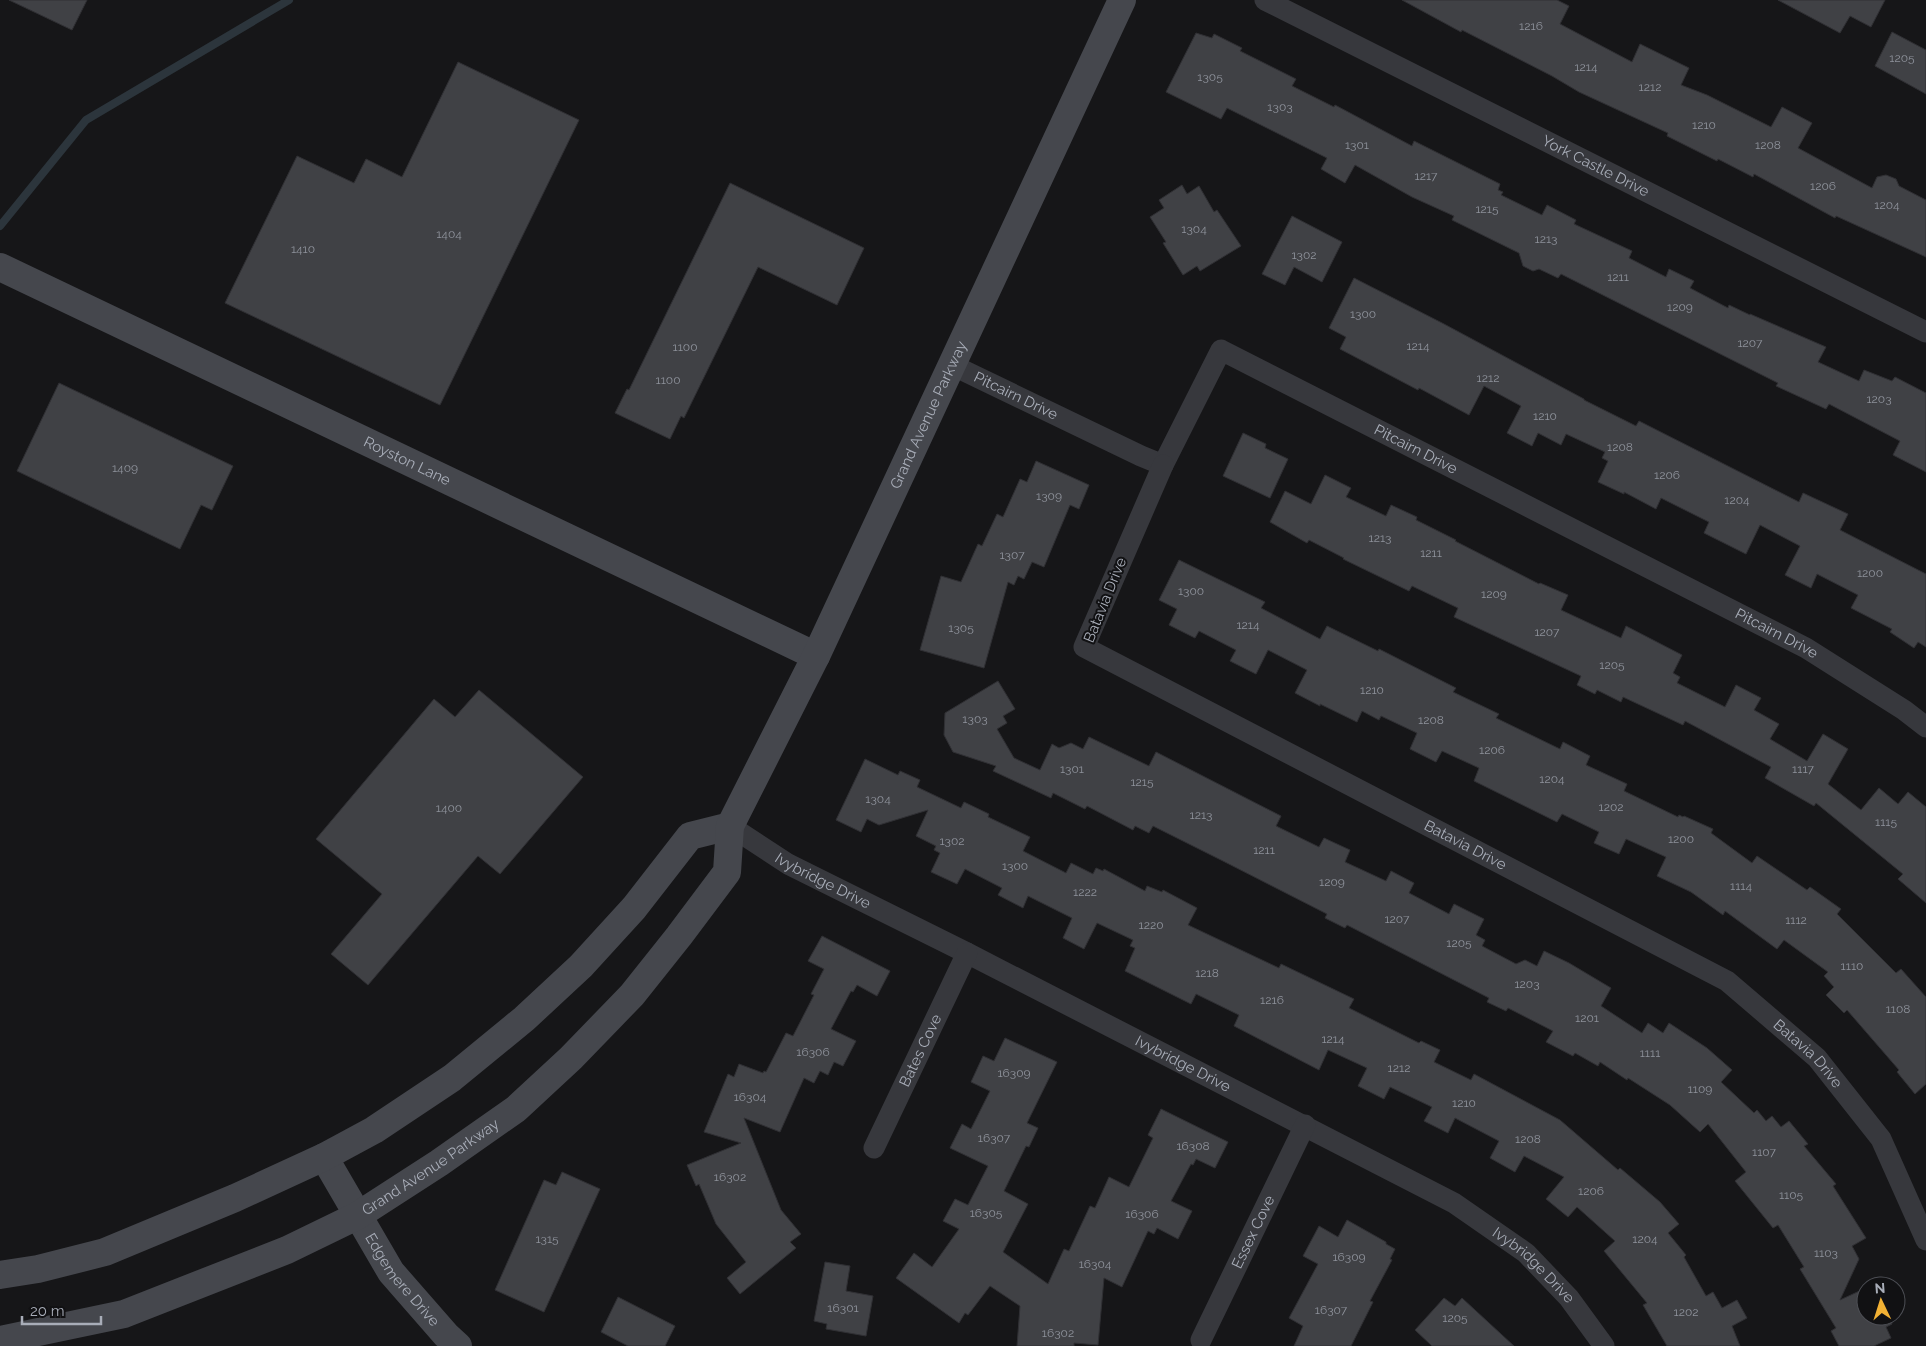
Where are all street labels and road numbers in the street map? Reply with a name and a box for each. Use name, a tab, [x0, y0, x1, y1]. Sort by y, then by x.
street label: York Castle Drive	[1539, 132, 1652, 201]
street label: Grand Avenue Parkway	[886, 338, 971, 492]
street label: Pitcairn Drive	[971, 368, 1061, 424]
street label: Pitcairn Drive	[1371, 421, 1461, 478]
street label: Royston Lane	[361, 433, 454, 490]
street label: Batavia Drive	[1080, 555, 1130, 645]
street label: Pitcairn Drive	[1732, 604, 1822, 662]
street label: Batavia Drive	[1421, 816, 1510, 874]
street label: Ivybridge Drive	[772, 849, 874, 913]
street label: Bates Cove	[895, 1011, 946, 1090]
street label: Batavia Drive	[1770, 1016, 1846, 1092]
street label: Ivybridge Drive	[1132, 1032, 1234, 1096]
street label: Grand Avenue Parkway	[359, 1115, 502, 1219]
street label: Essex Cove	[1228, 1192, 1279, 1271]
street label: Ivybridge Drive	[1489, 1224, 1578, 1307]
street label: Edgemere Drive	[361, 1230, 443, 1330]

